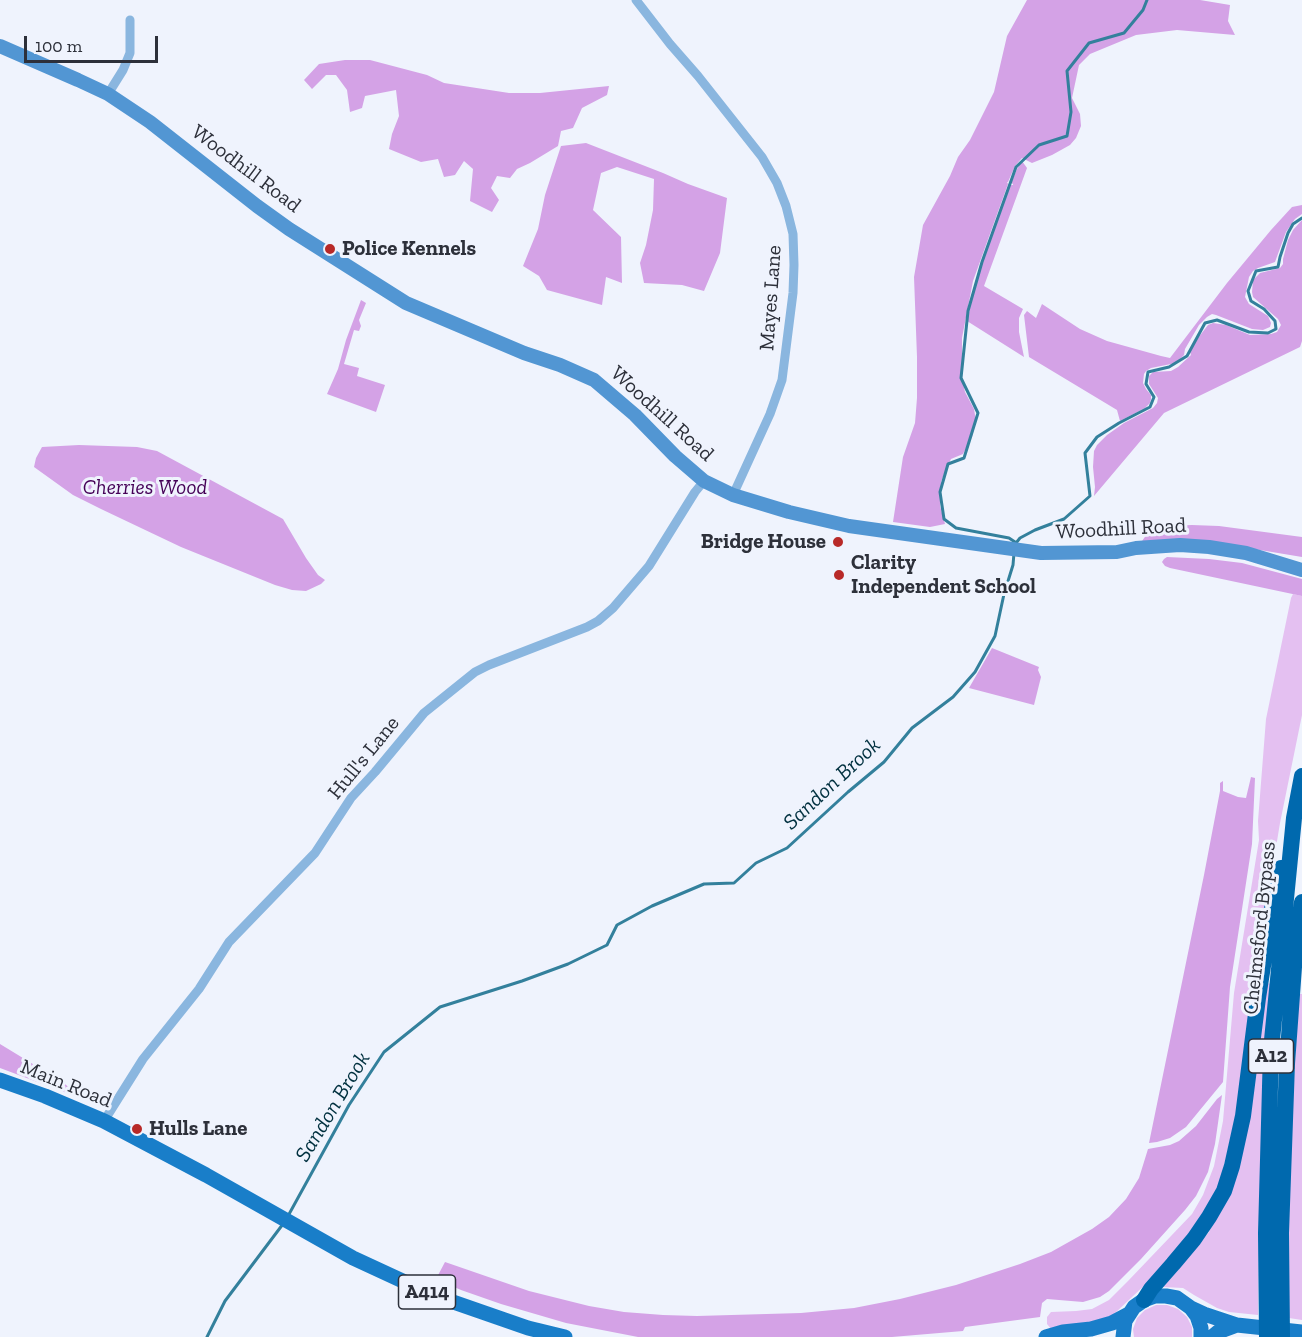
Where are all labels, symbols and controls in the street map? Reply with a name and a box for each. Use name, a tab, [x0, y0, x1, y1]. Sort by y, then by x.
scale bar	[27, 24, 160, 62]
text: 100 m	[35, 35, 82, 57]
street label: Woodhill Road	[186, 120, 306, 218]
place label: Police Kennels	[342, 236, 476, 262]
marker: Police Kennels	[323, 242, 337, 256]
street label: Mayes Lane	[755, 244, 787, 352]
street label: Woodhill Road	[605, 361, 719, 467]
park label: Cherries Wood	[83, 475, 207, 501]
street label: Woodhill Road	[1055, 513, 1187, 545]
place label: Bridge House	[701, 529, 826, 555]
marker: Bridge House	[831, 535, 845, 549]
place label: Clarity Independent School	[851, 550, 1036, 600]
marker: Clarity Independent School	[832, 568, 846, 582]
street label: Hull's Lane	[323, 711, 405, 805]
water label: Sandon Brook	[778, 732, 886, 836]
street label: Chelmsford Bypass	[1238, 840, 1282, 1016]
road number: A12	[1248, 1039, 1294, 1073]
water label: Sandon Brook	[290, 1047, 376, 1167]
street label: Main Road	[17, 1054, 115, 1114]
place label: Hulls Lane	[149, 1116, 247, 1142]
marker: Hulls Lane	[130, 1122, 144, 1136]
road number: A414	[398, 1275, 456, 1309]

